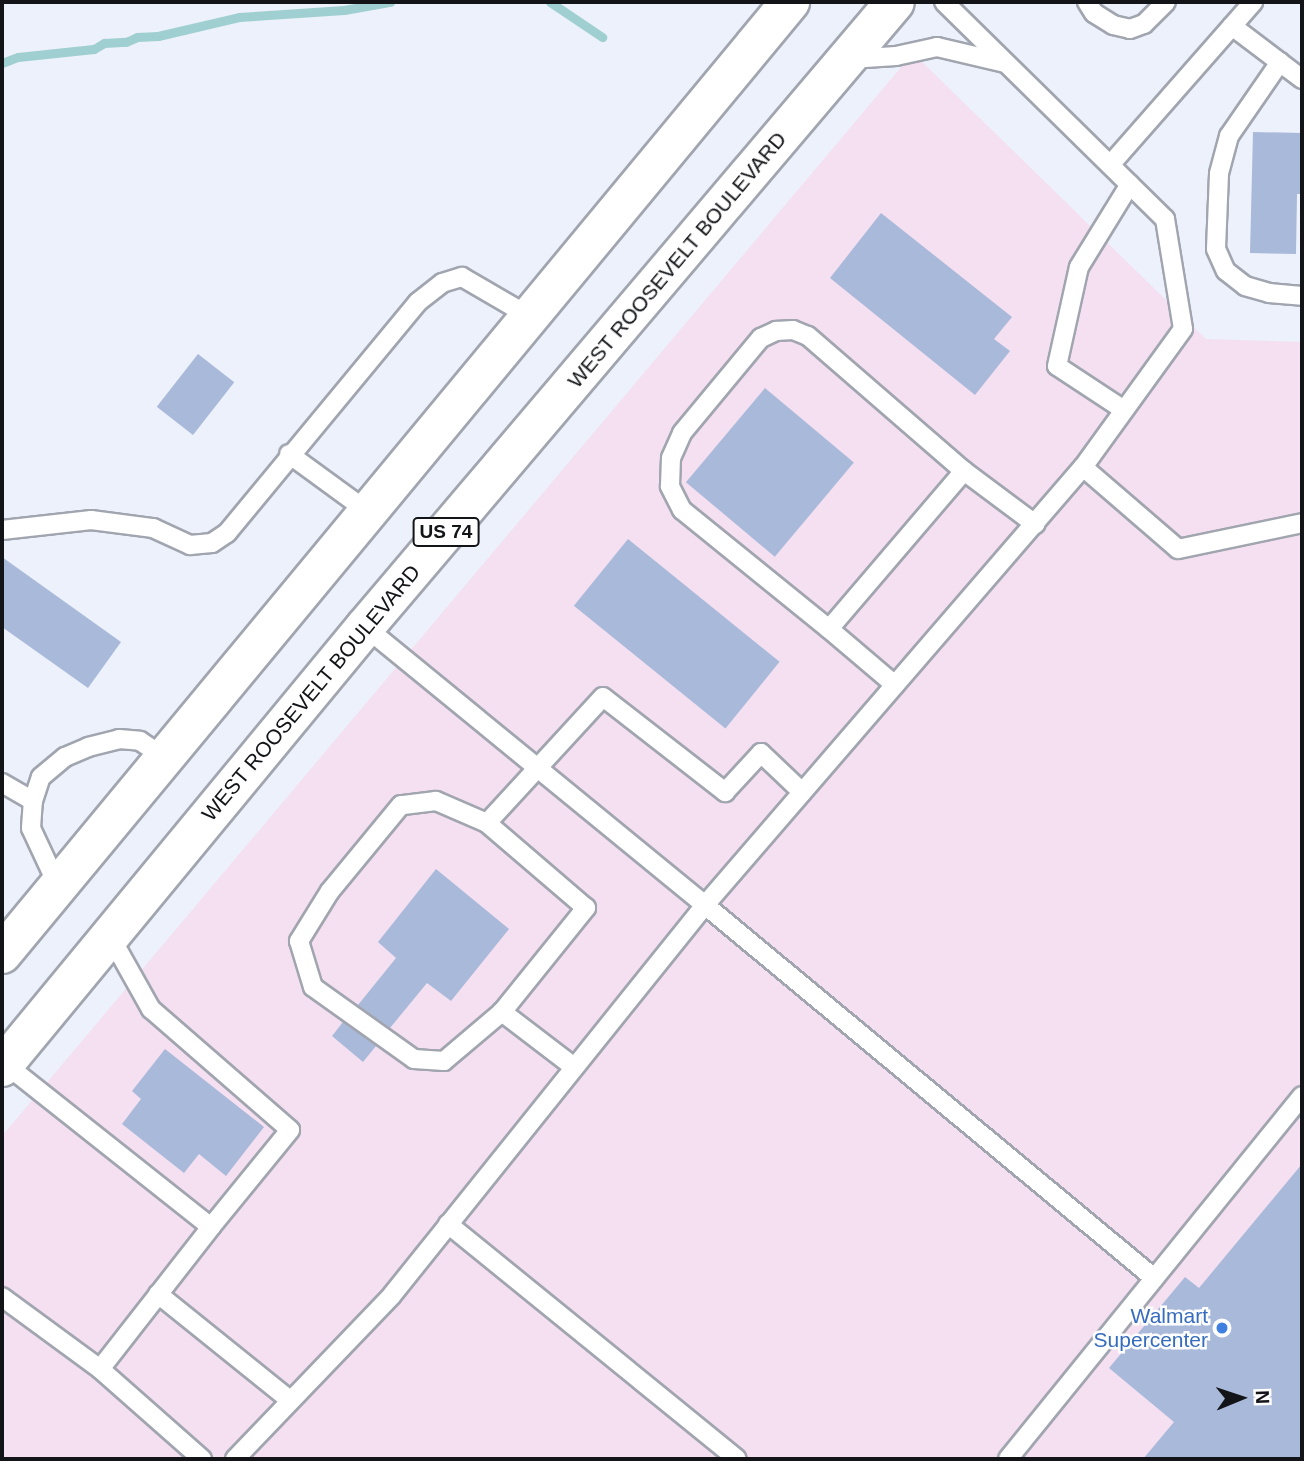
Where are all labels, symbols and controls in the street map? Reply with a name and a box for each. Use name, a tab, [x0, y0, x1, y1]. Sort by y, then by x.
street label: WEST ROOSEVELT BOULEVARD	[562, 127, 792, 393]
road number: US 74	[411, 516, 481, 548]
street label: WEST ROOSEVELT BOULEVARD	[196, 560, 426, 826]
place label: Walmart Supercenter	[1094, 1303, 1208, 1353]
marker: Walmart Supercenter	[1214, 1320, 1230, 1336]
north arrow	[1206, 1363, 1276, 1433]
text: N	[1252, 1390, 1273, 1404]

